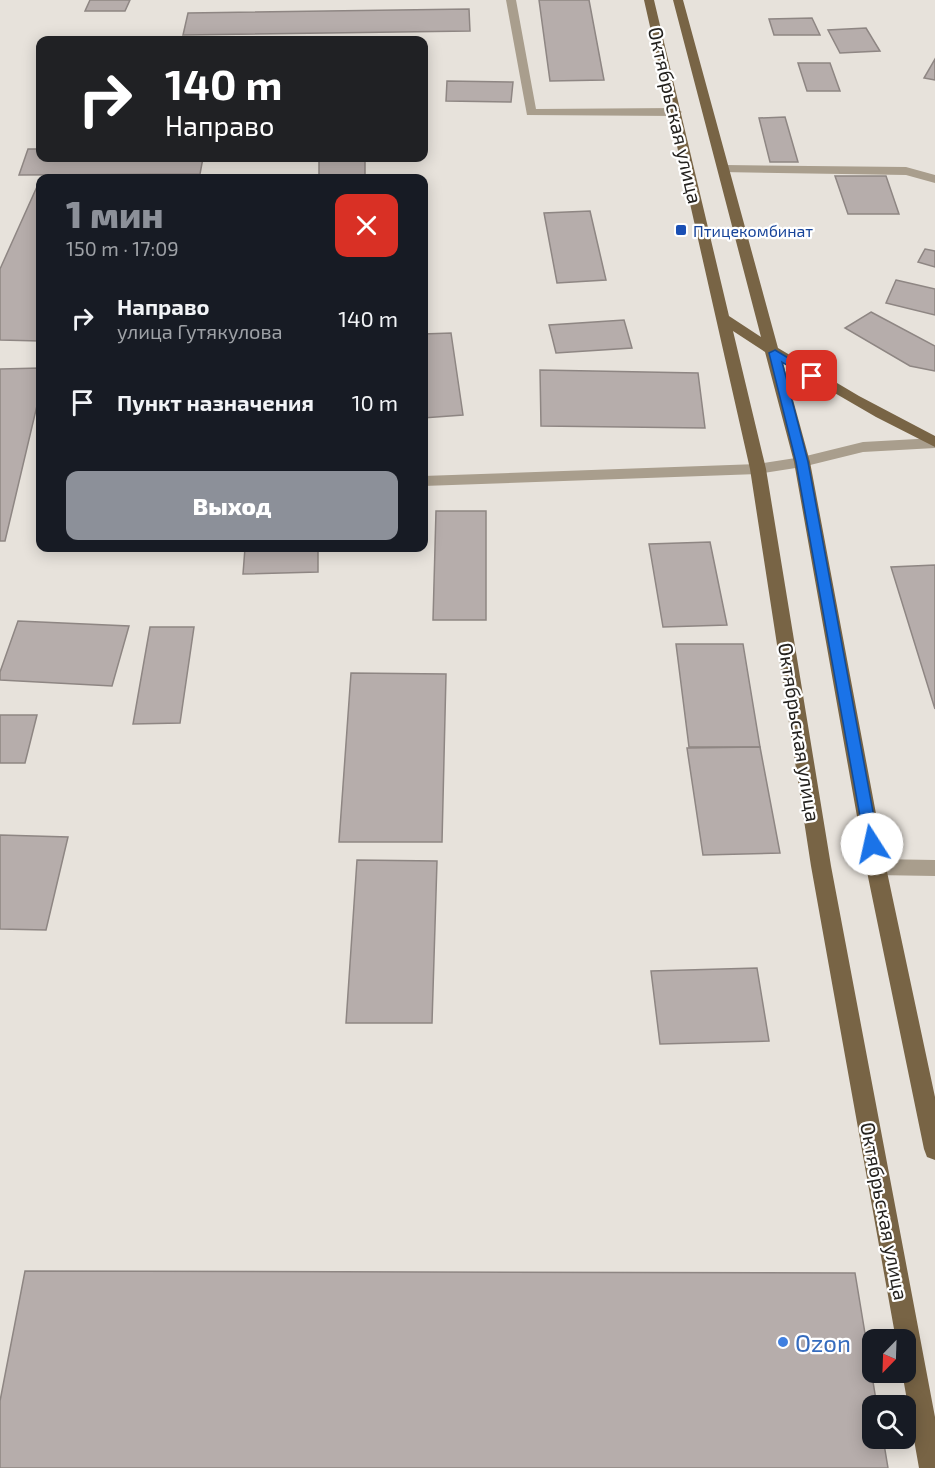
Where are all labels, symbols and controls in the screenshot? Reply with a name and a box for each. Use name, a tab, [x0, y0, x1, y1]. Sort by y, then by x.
street label: Октябрьская улица	[643, 24, 708, 206]
text: 140 m	[165, 58, 282, 108]
icon: right	[66, 60, 144, 138]
text: Направо	[165, 109, 274, 141]
text: 1 мин	[66, 192, 164, 235]
button: close	[335, 194, 398, 257]
place label: Птицекомбинат	[693, 221, 813, 240]
marker: Птицекомбинат	[674, 223, 688, 237]
text: 150 m · 17:09	[66, 236, 179, 260]
text: Направо	[117, 293, 210, 319]
icon: right	[66, 302, 99, 335]
text: 140 m	[338, 305, 398, 331]
text: улица Гутякулова	[117, 319, 283, 343]
pin	[786, 350, 837, 401]
icon: arrive	[795, 359, 828, 392]
icon: arrive	[66, 386, 99, 419]
text: Пункт назначения	[117, 389, 314, 415]
text: 10 m	[352, 389, 398, 415]
button: Выход	[66, 471, 398, 540]
street label: Октябрьская улица	[773, 641, 826, 823]
position arrow	[840, 812, 904, 876]
street label: Октябрьская улица	[855, 1120, 914, 1302]
place label: Ozon	[795, 1328, 851, 1357]
north arrow	[862, 1329, 916, 1383]
map controls	[862, 1329, 916, 1449]
marker: Ozon	[776, 1335, 790, 1349]
button: search	[862, 1395, 916, 1449]

